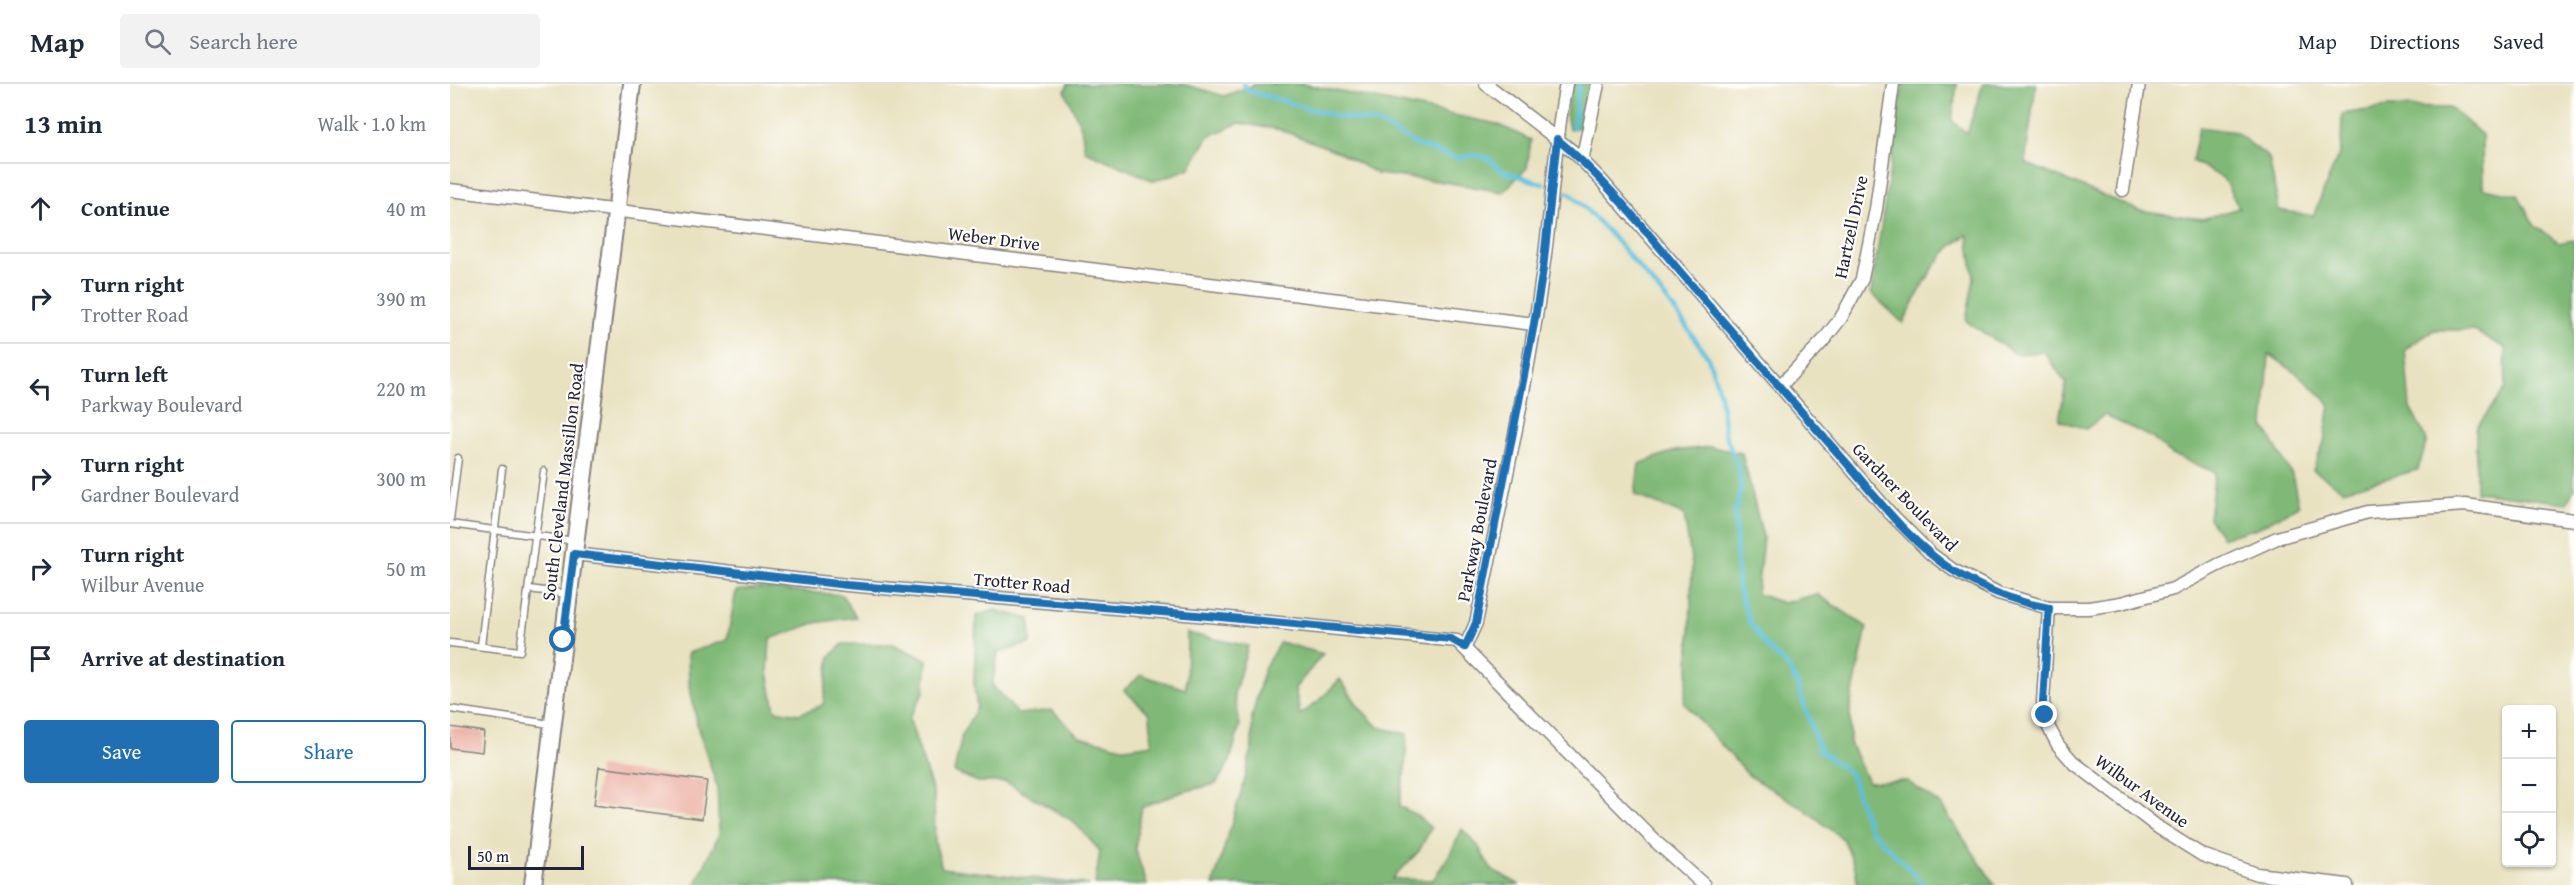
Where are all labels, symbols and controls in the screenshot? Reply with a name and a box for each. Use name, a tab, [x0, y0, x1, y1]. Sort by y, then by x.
search box	[120, 14, 540, 68]
text: Map	[30, 21, 84, 62]
icon: search	[141, 25, 174, 58]
text: Search here	[189, 25, 298, 57]
text: Map	[2298, 26, 2337, 57]
text: Directions	[2370, 26, 2460, 57]
text: Saved	[2493, 26, 2544, 57]
text: 13 min	[24, 104, 102, 143]
text: Walk · 1.0 km	[317, 109, 426, 138]
street label: Hartzell Drive	[1826, 173, 1875, 281]
icon: ahead	[24, 192, 57, 225]
text: Continue	[81, 192, 170, 224]
text: 40 m	[386, 194, 426, 223]
street label: Weber Drive	[946, 219, 1042, 258]
text: Turn right	[81, 268, 184, 300]
icon: right	[24, 282, 57, 315]
text: 390 m	[376, 284, 426, 313]
text: Trotter Road	[81, 300, 188, 329]
text: Turn left	[81, 358, 168, 390]
street label: South Cleveland Massillon Road	[535, 361, 591, 602]
icon: left	[24, 372, 57, 405]
text: 220 m	[376, 374, 426, 403]
text: Parkway Boulevard	[81, 390, 242, 419]
street label: Gardner Boulevard	[1846, 436, 1965, 558]
text: Turn right	[81, 448, 184, 480]
street label: Parkway Boulevard	[1449, 456, 1504, 604]
icon: right	[24, 462, 57, 495]
text: 300 m	[376, 464, 426, 493]
text: Gardner Boulevard	[81, 480, 239, 509]
text: Turn right	[81, 538, 184, 570]
icon: right	[24, 552, 57, 585]
text: 50 m	[386, 554, 426, 583]
street label: Trotter Road	[973, 565, 1072, 600]
text: Wilbur Avenue	[81, 570, 205, 599]
route start	[549, 626, 575, 652]
icon: arrive	[24, 642, 57, 675]
text: Arrive at destination	[81, 642, 285, 674]
route end	[2031, 701, 2057, 727]
map controls	[2502, 705, 2556, 867]
button: +	[2502, 705, 2556, 759]
button: Save	[24, 720, 219, 783]
button: Share	[231, 720, 426, 783]
street label: Wilbur Avenue	[2089, 747, 2195, 834]
button: −	[2502, 759, 2556, 813]
button: locate	[2502, 813, 2556, 867]
scale bar	[468, 843, 584, 870]
text: 50 m	[477, 844, 509, 868]

